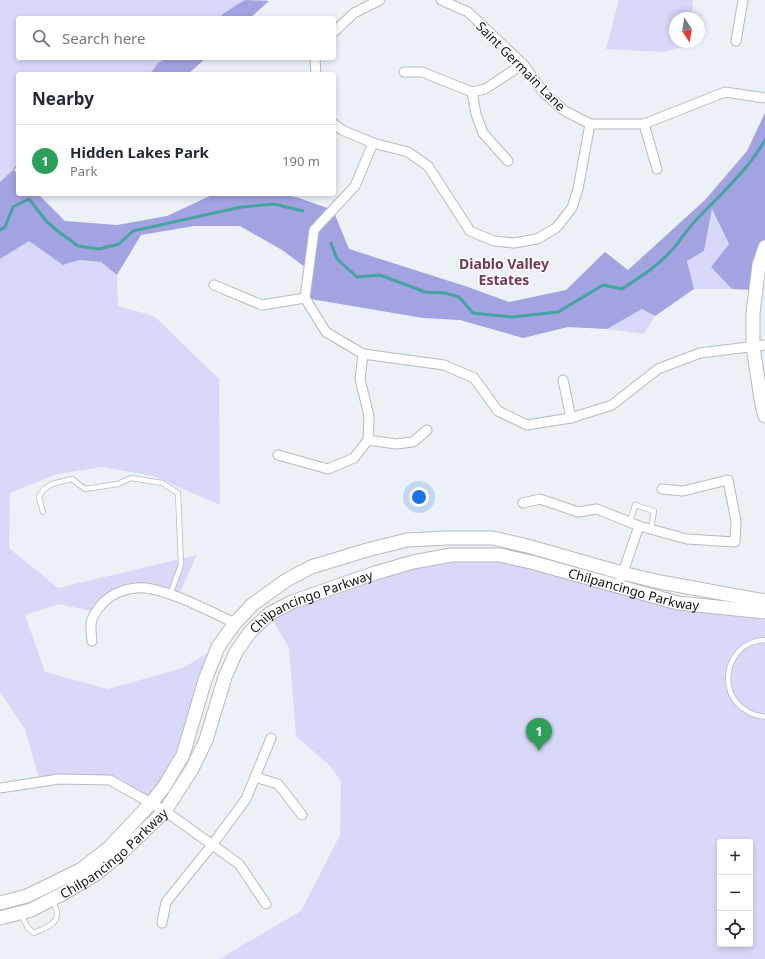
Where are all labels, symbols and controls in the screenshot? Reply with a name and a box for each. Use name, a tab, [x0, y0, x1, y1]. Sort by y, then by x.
north arrow	[669, 12, 705, 48]
search box	[16, 16, 336, 60]
street label: Saint Germain Lane	[472, 17, 570, 115]
icon: search	[30, 27, 52, 49]
text: Search here	[62, 28, 145, 48]
text: Nearby	[32, 87, 94, 110]
text: Hidden Lakes Park	[70, 142, 209, 162]
text: 1	[41, 152, 49, 170]
text: 190 m	[282, 152, 320, 170]
text: Park	[70, 162, 97, 180]
district label: Diablo Valley Estates	[459, 254, 549, 289]
your location	[409, 487, 429, 507]
street label: Chilpancingo Parkway	[566, 564, 701, 614]
street label: Chilpancingo Parkway	[245, 565, 375, 637]
pin: 1	[526, 718, 552, 751]
street label: Chilpancingo Parkway	[56, 804, 172, 903]
map controls	[717, 839, 753, 947]
button: +	[717, 839, 753, 875]
button: −	[717, 875, 753, 911]
button: locate	[717, 911, 753, 947]

